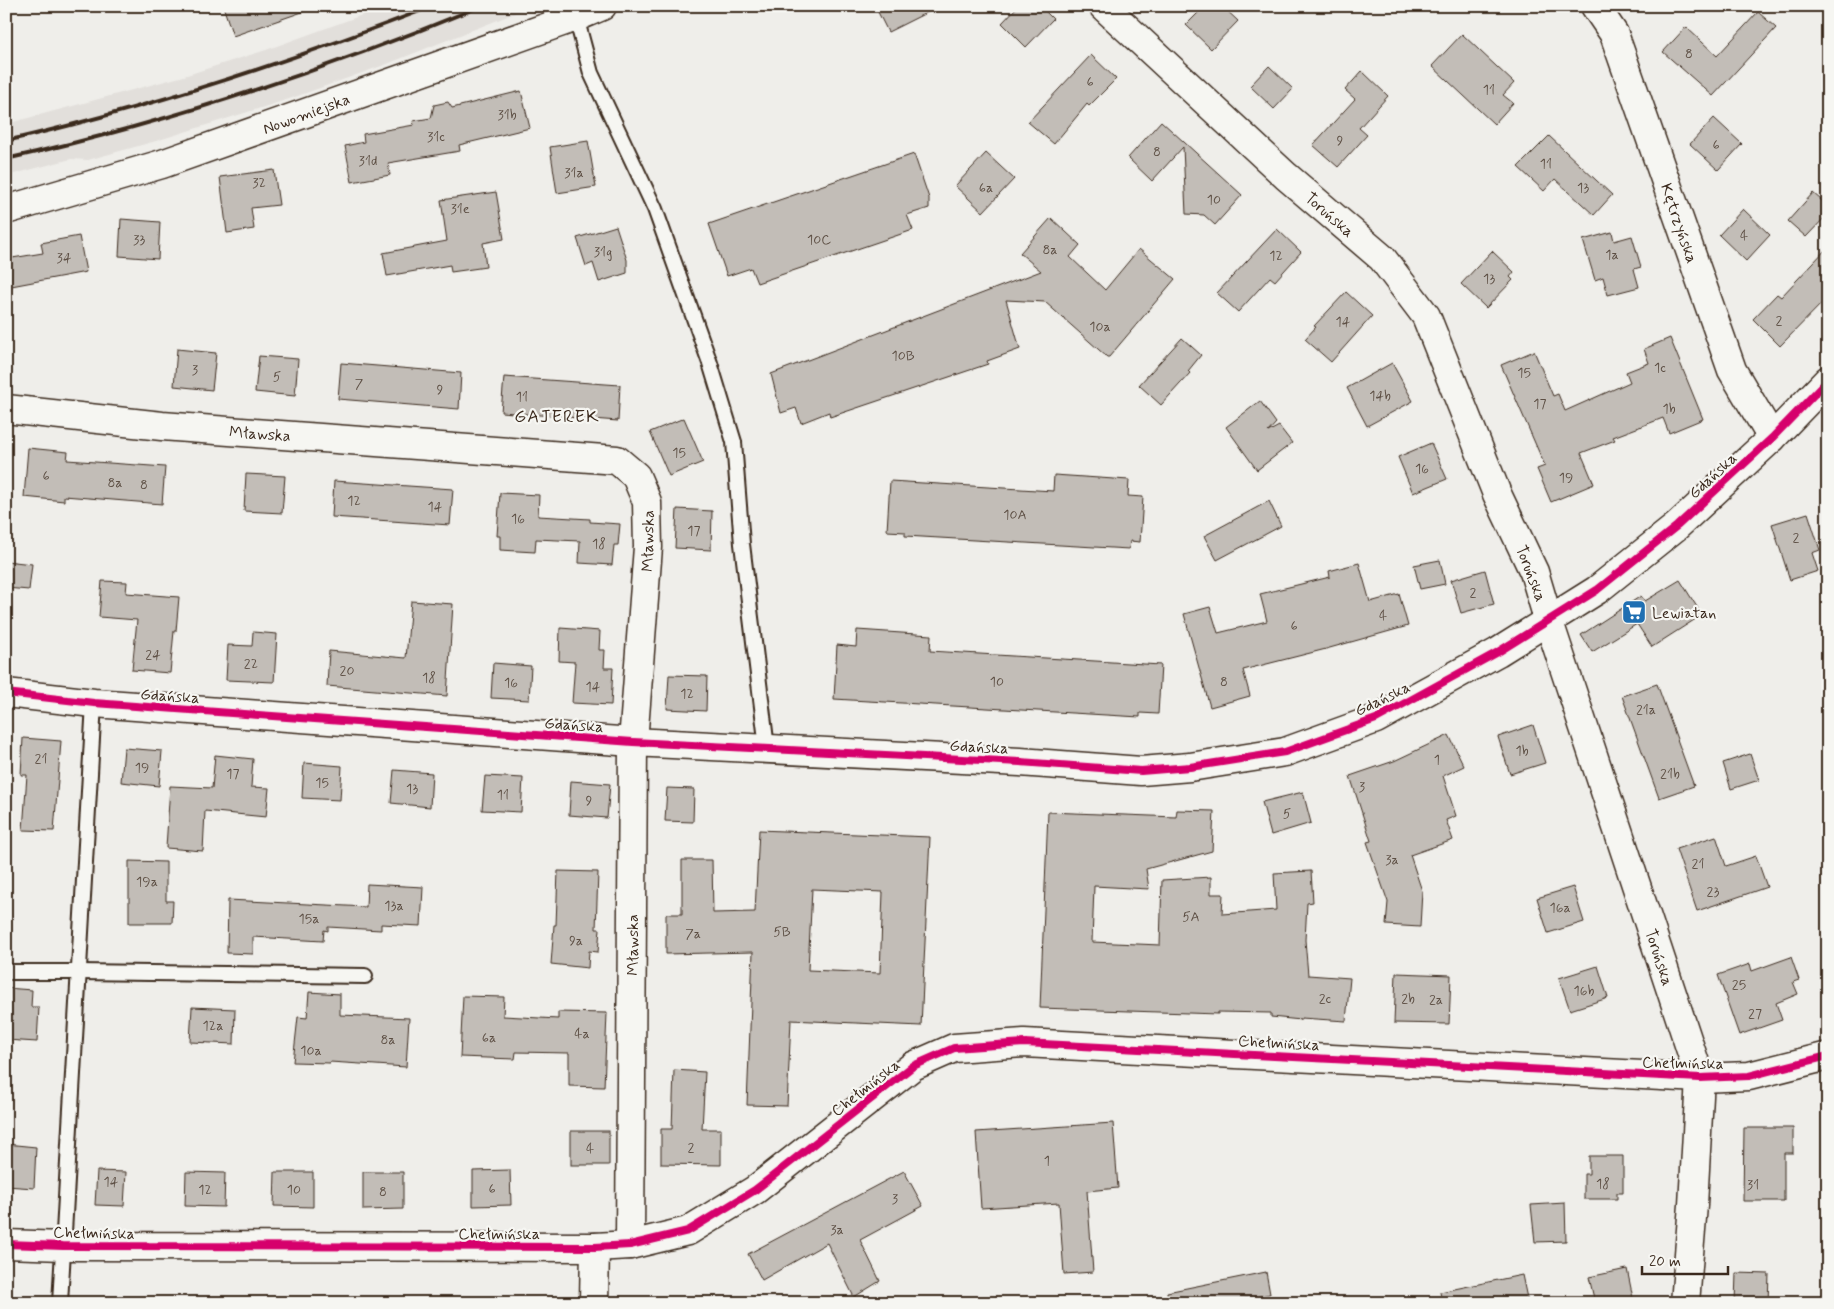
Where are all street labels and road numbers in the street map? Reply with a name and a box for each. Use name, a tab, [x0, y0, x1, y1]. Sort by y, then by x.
street label: Nowomiejska	[260, 89, 353, 140]
street label: Kętrzyńska	[1655, 181, 1702, 266]
street label: Toruńska	[1300, 188, 1358, 242]
street label: Mławska	[228, 422, 292, 447]
street label: Gdańska	[1684, 448, 1742, 504]
street label: Mławska	[637, 510, 660, 572]
street label: Toruńska	[1510, 542, 1551, 605]
street label: Gdańska	[1351, 677, 1414, 722]
street label: Gdańska	[140, 684, 200, 709]
street label: Gdańska	[544, 713, 604, 738]
street label: Gdańska	[949, 735, 1009, 760]
street label: Mławska	[623, 914, 644, 976]
street label: Toruńska	[1640, 926, 1678, 989]
street label: Chełmińska	[1238, 1031, 1320, 1056]
street label: Chełmińska	[1642, 1052, 1724, 1075]
street label: Chełmińska	[827, 1055, 905, 1122]
street label: Chełmińska	[53, 1222, 135, 1245]
street label: Chełmińska	[458, 1224, 540, 1245]

